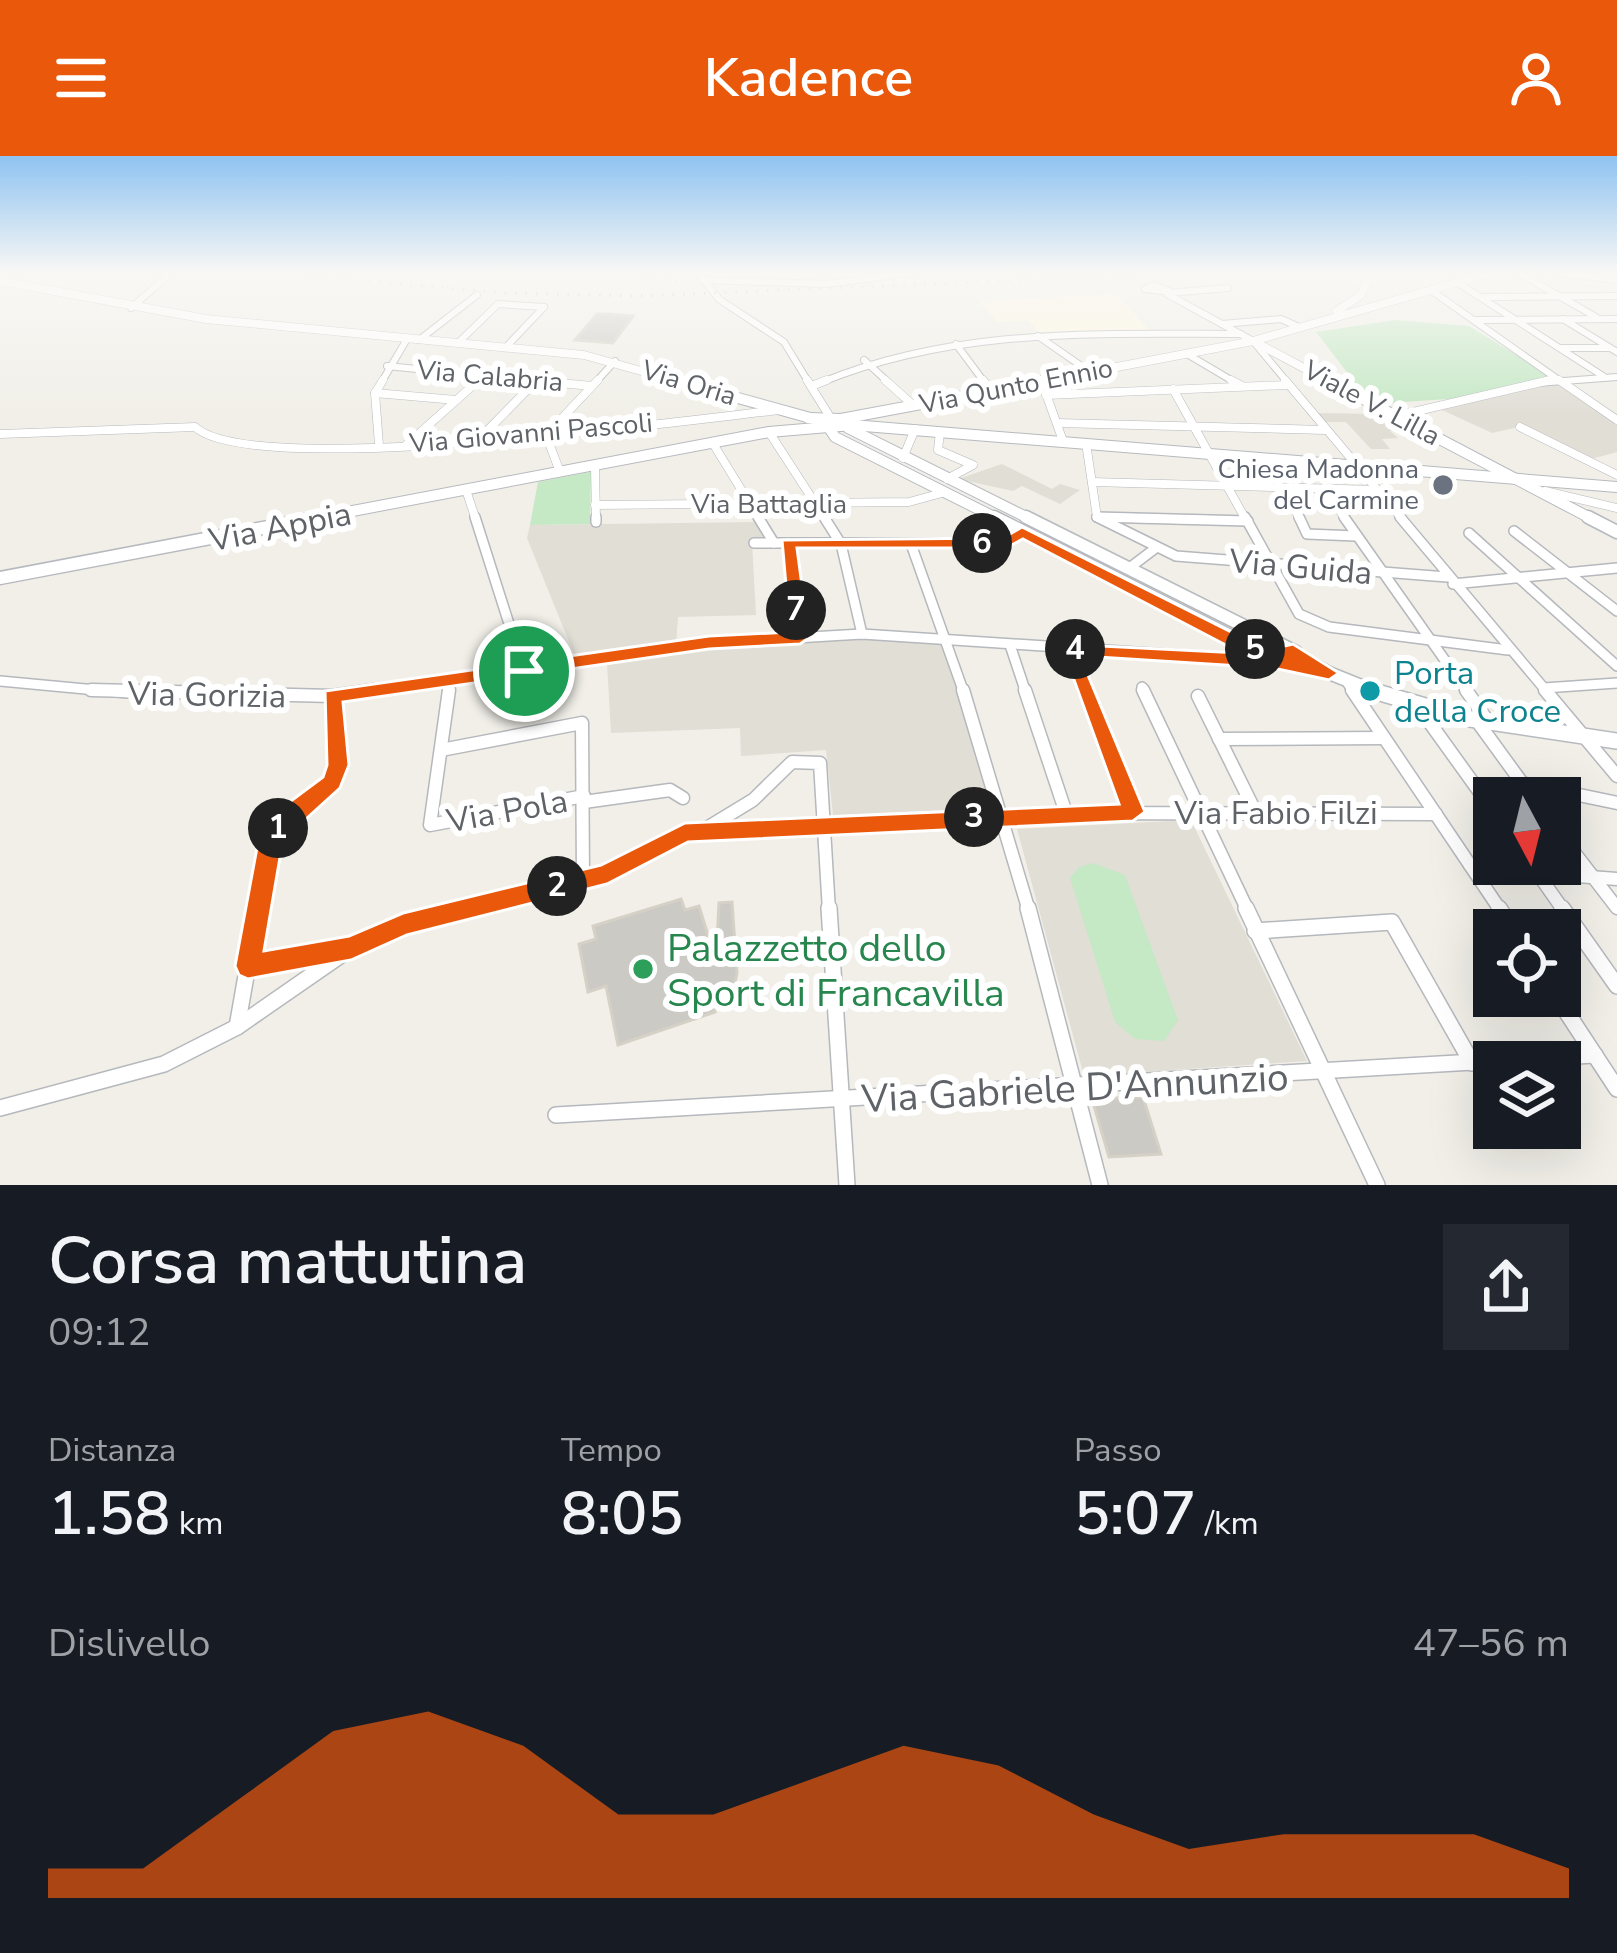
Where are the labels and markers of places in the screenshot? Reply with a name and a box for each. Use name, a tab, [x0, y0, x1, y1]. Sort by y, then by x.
place label: Chiesa Madonna del Carmine	[1217, 451, 1419, 519]
marker: Chiesa Madonna del Carmine	[1430, 472, 1456, 498]
pin: 6	[952, 513, 1012, 573]
pin: 7	[766, 580, 826, 640]
pin: 4	[1045, 619, 1105, 679]
pin: 5	[1225, 619, 1285, 679]
pin	[473, 620, 575, 722]
place label: Porta della Croce	[1394, 651, 1561, 734]
marker: Porta della Croce	[1357, 678, 1383, 704]
pin: 3	[944, 787, 1004, 847]
pin: 1	[248, 798, 308, 858]
pin: 2	[527, 856, 587, 916]
place label: Palazzetto dello Sport di Francavilla	[667, 922, 1005, 1020]
marker: Palazzetto dello Sport di Francavilla	[630, 956, 656, 982]

